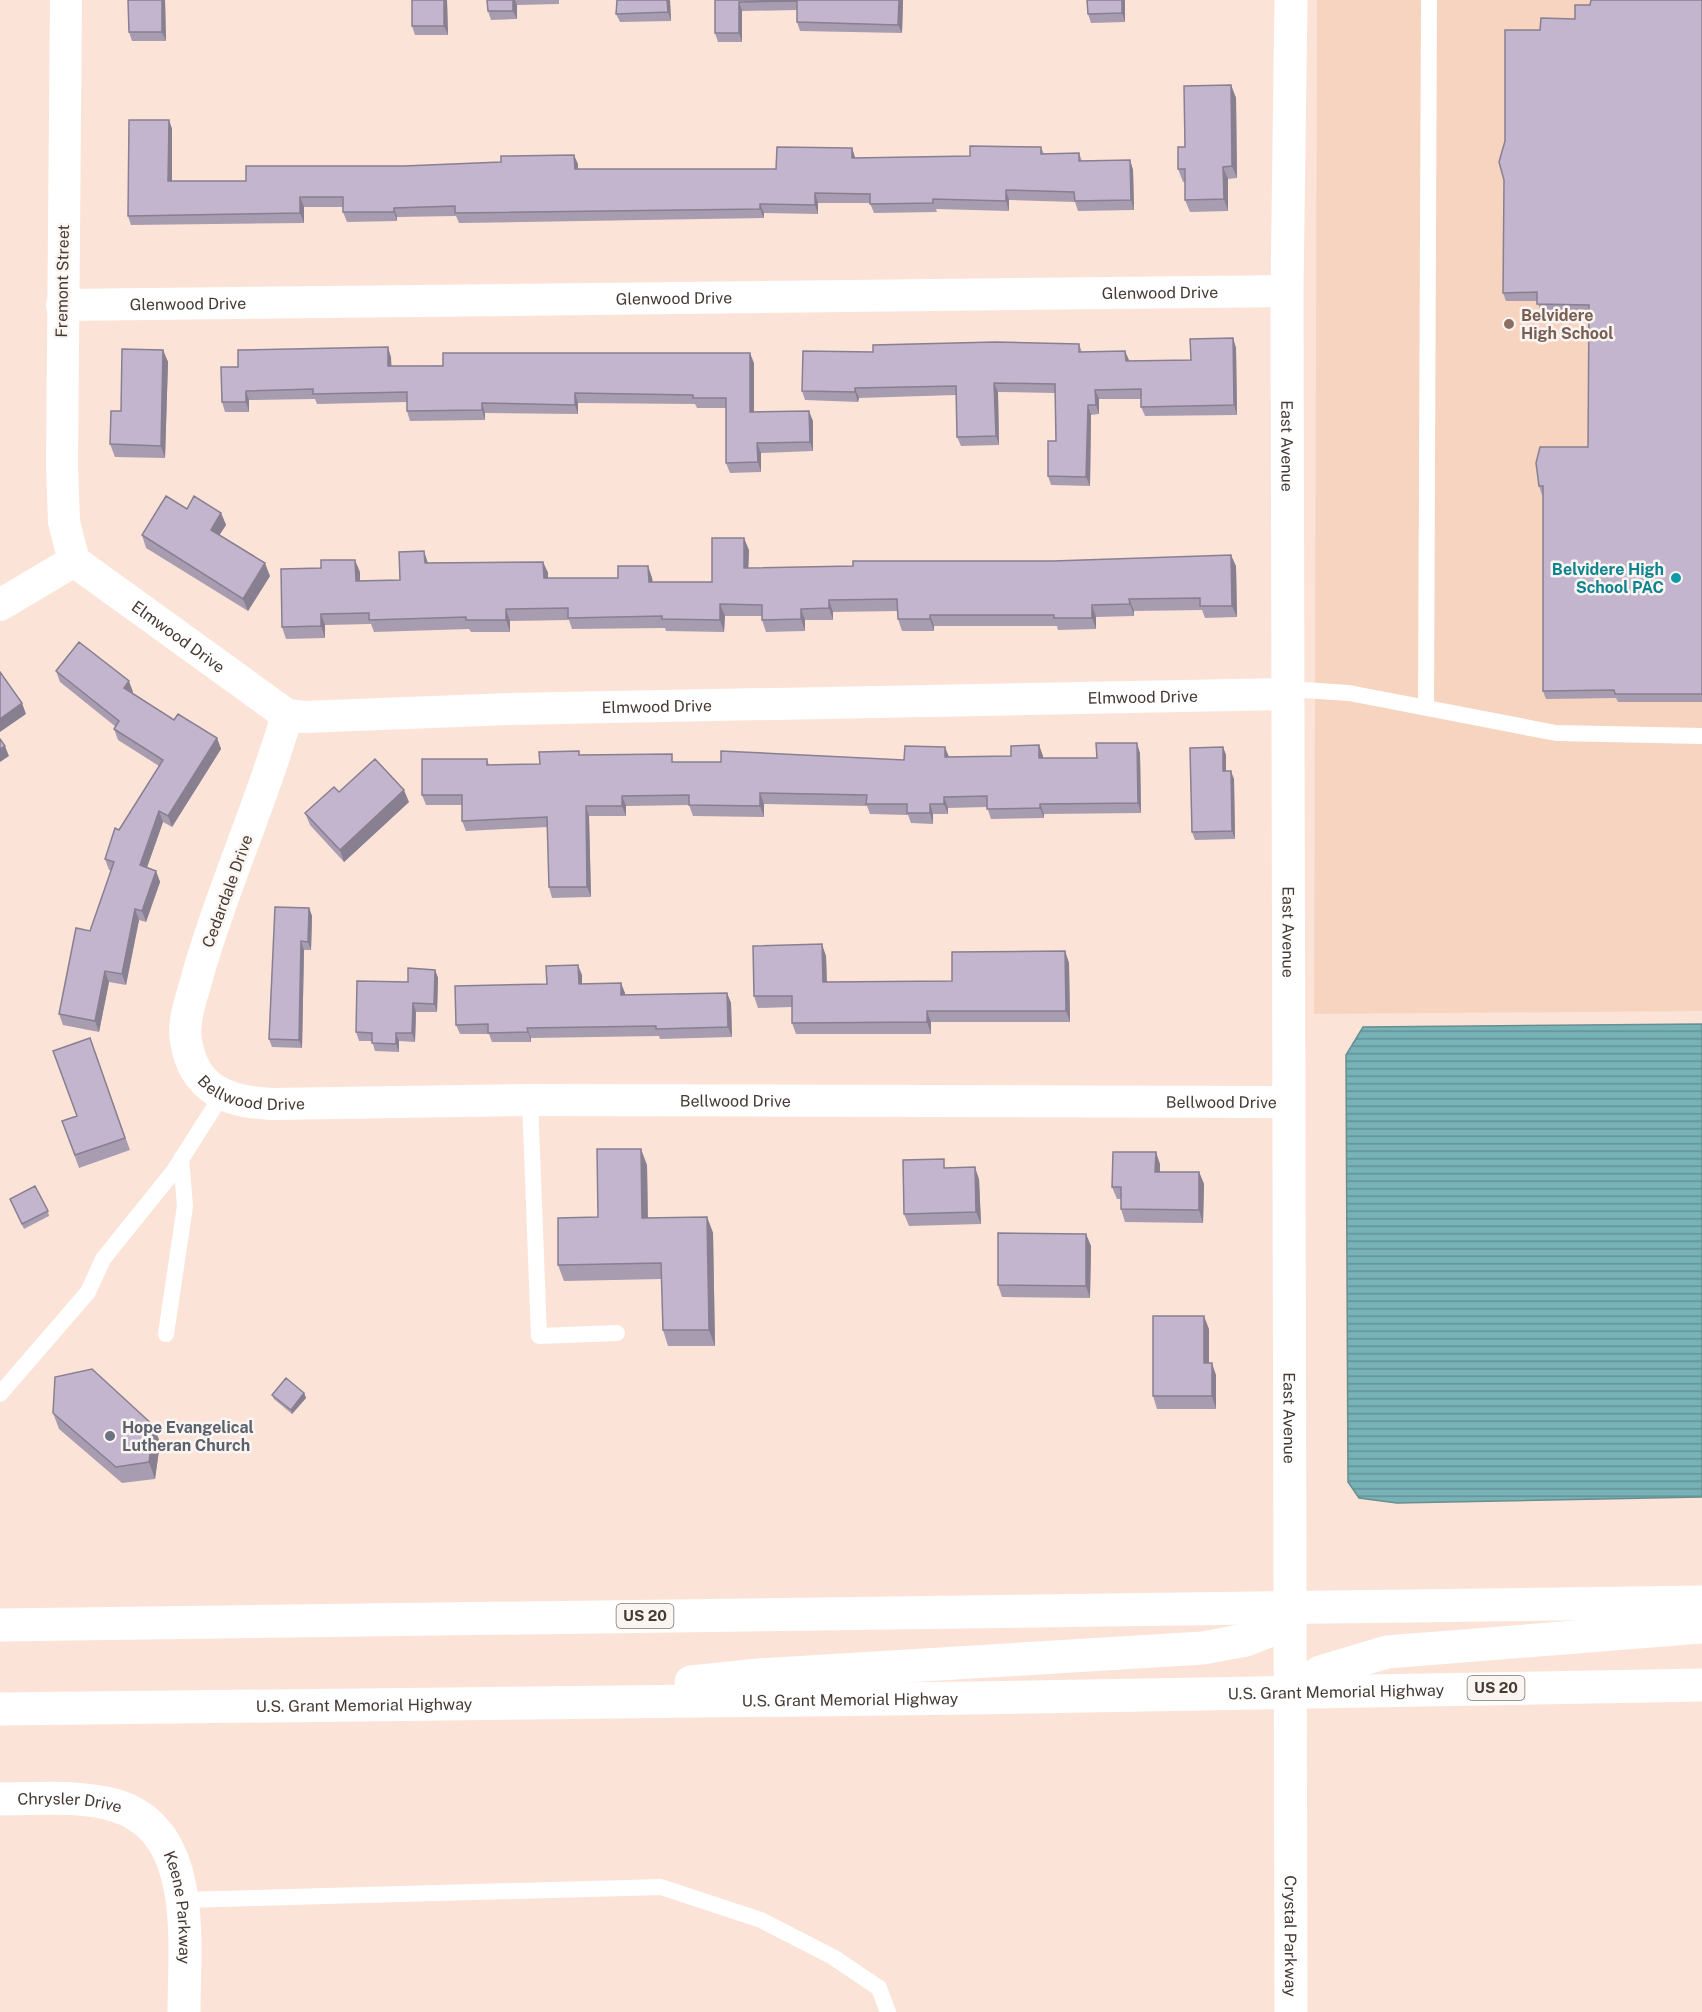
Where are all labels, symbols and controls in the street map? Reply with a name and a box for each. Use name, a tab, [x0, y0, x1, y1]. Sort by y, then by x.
street label: Fremont Street	[52, 224, 73, 338]
street label: Glenwood Drive	[1102, 283, 1218, 303]
street label: Glenwood Drive	[616, 288, 732, 309]
street label: Glenwood Drive	[130, 294, 246, 314]
place label: Belvidere High School	[1521, 306, 1614, 343]
marker: Belvidere High School	[1502, 317, 1516, 331]
street label: East Avenue	[1277, 400, 1296, 492]
place label: Belvidere High School PAC	[1552, 560, 1664, 597]
marker: Belvidere High School PAC	[1669, 571, 1683, 585]
street label: Elmwood Drive	[128, 597, 229, 677]
street label: Elmwood Drive	[1087, 687, 1198, 708]
street label: Elmwood Drive	[602, 696, 712, 717]
street label: Cedardale Drive	[198, 832, 257, 950]
street label: East Avenue	[1278, 886, 1298, 978]
street label: Bellwood Drive	[194, 1071, 305, 1114]
street label: Bellwood Drive	[680, 1091, 791, 1111]
street label: Bellwood Drive	[1166, 1093, 1277, 1112]
street label: East Avenue	[1280, 1372, 1299, 1464]
place label: Hope Evangelical Lutheran Church	[122, 1418, 254, 1455]
marker: Hope Evangelical Lutheran Church	[103, 1429, 117, 1443]
road number: US 20	[616, 1604, 674, 1628]
road number: US 20	[1468, 1676, 1524, 1700]
street label: U.S. Grant Memorial Highway	[1227, 1681, 1445, 1703]
street label: U.S. Grant Memorial Highway	[742, 1689, 959, 1711]
street label: U.S. Grant Memorial Highway	[256, 1695, 473, 1716]
street label: Chrysler Drive	[17, 1789, 125, 1817]
street label: Keene Parkway	[160, 1848, 194, 1965]
street label: Crystal Parkway	[1281, 1875, 1300, 1997]

